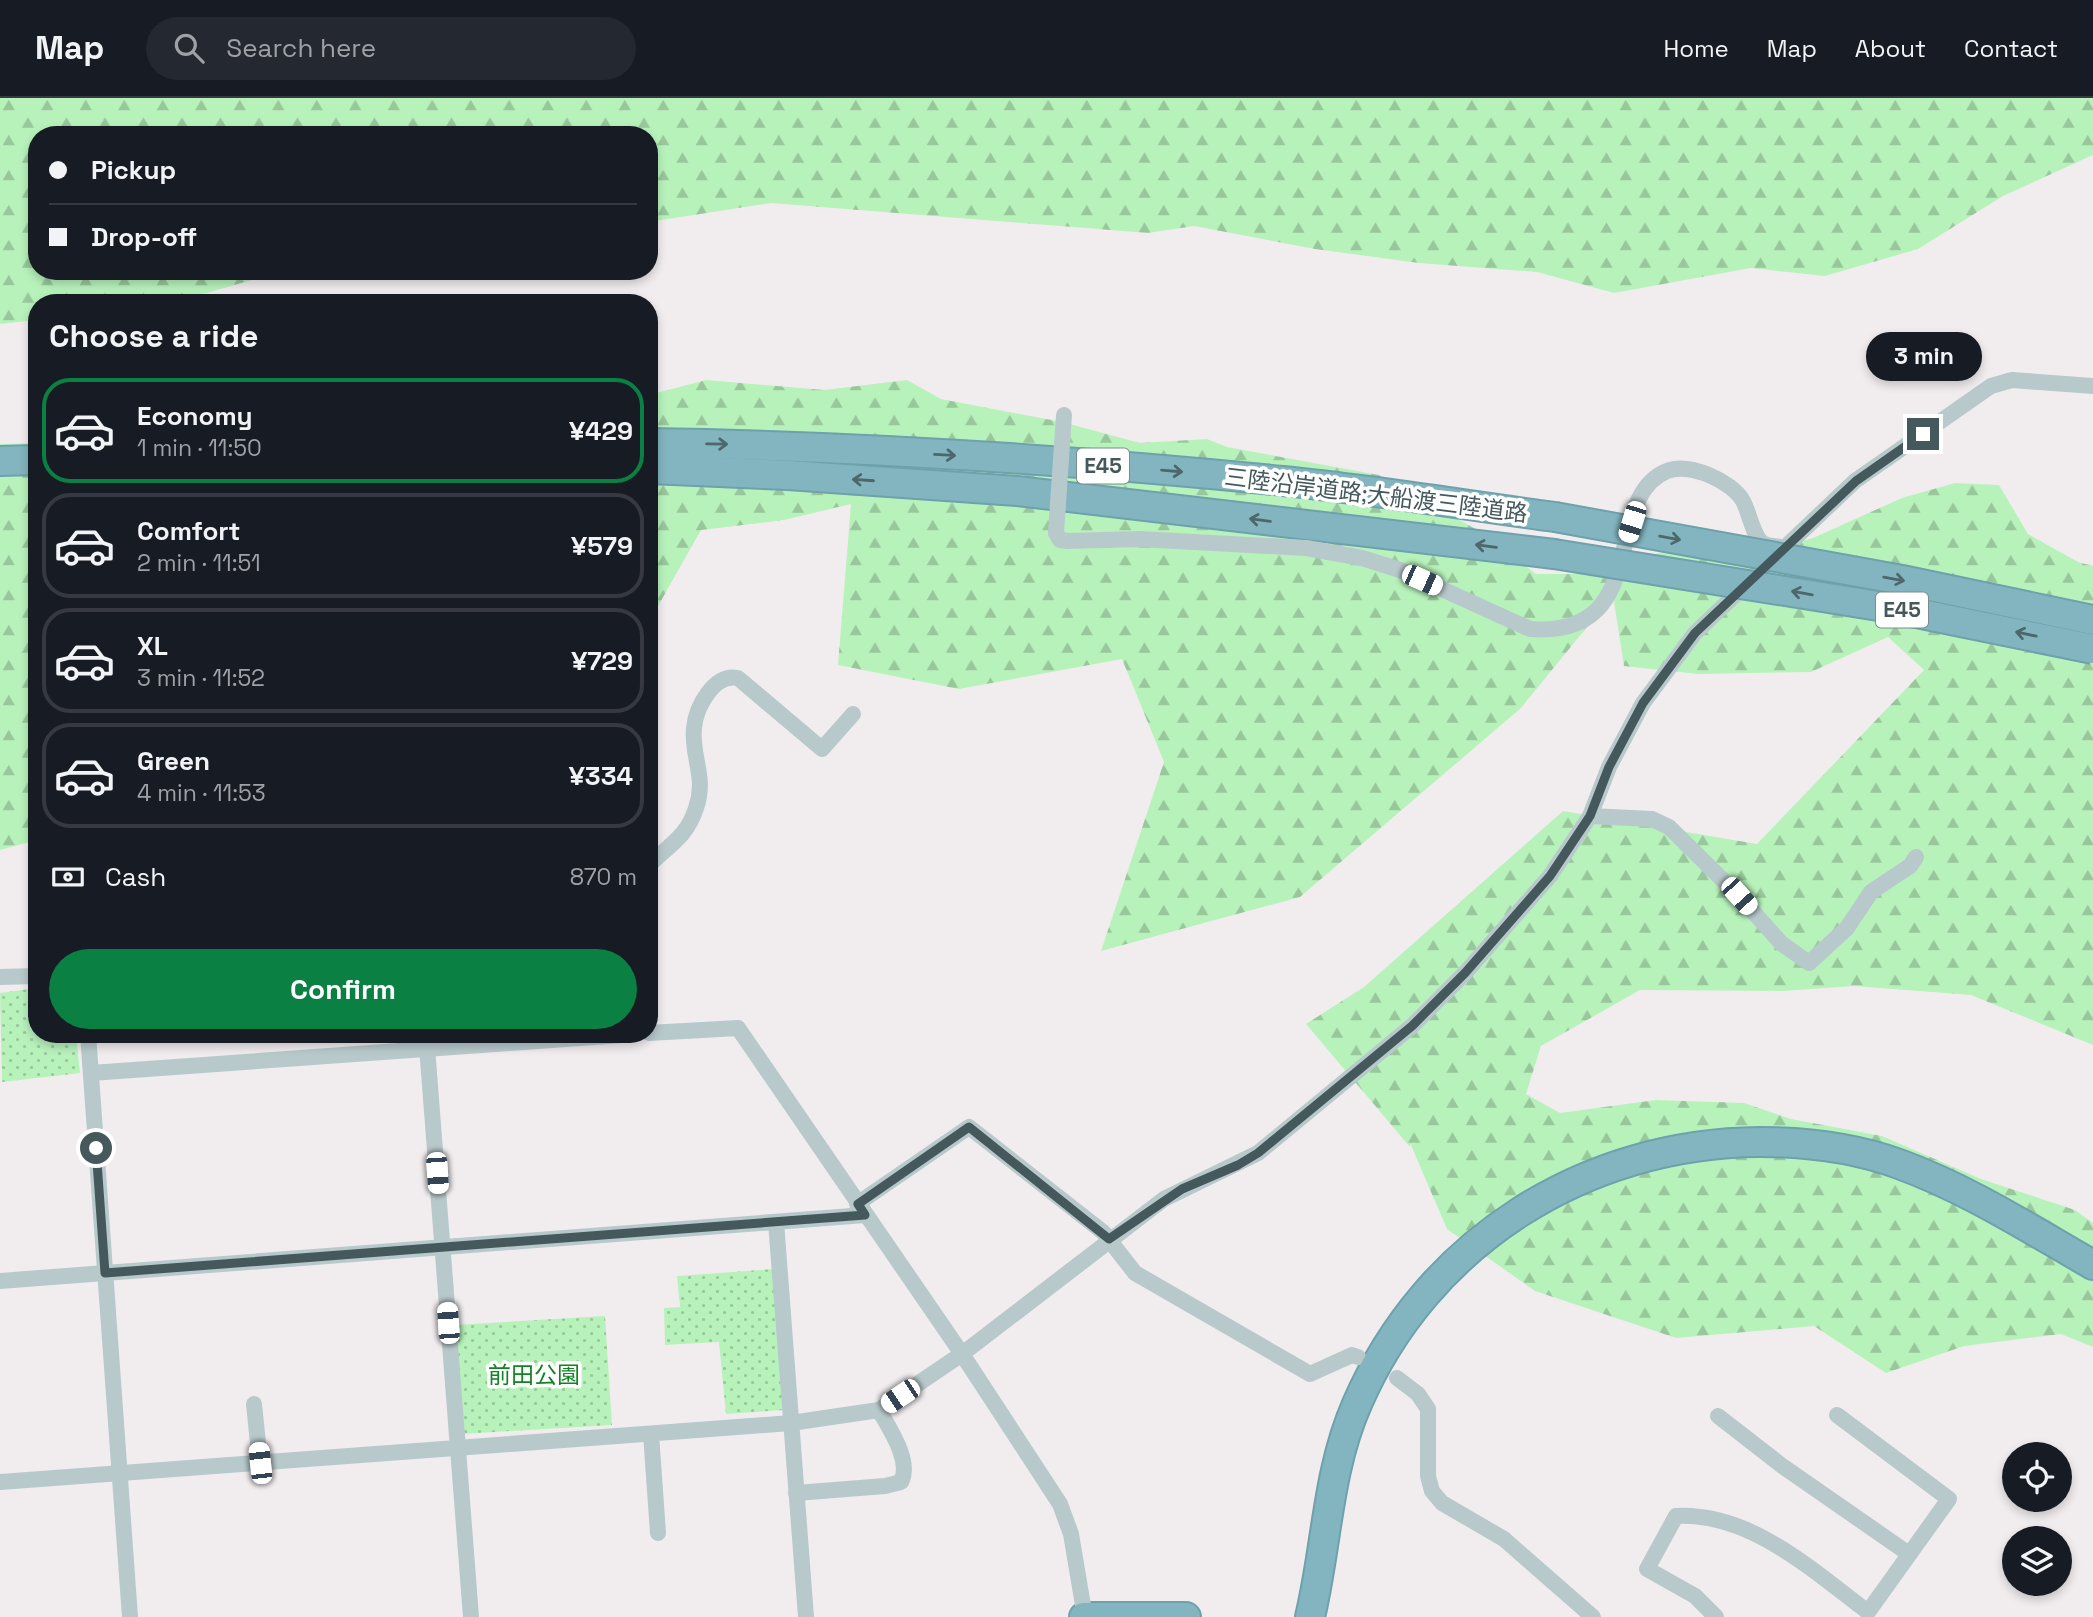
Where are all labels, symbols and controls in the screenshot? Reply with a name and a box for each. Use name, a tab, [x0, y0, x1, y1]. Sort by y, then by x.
search box	[146, 17, 636, 80]
text: Map	[35, 27, 104, 69]
icon: search	[170, 29, 208, 67]
text: Search here	[226, 31, 376, 65]
text: Home	[1663, 33, 1729, 64]
text: Map	[1767, 33, 1817, 64]
text: About	[1855, 33, 1926, 64]
text: Contact	[1964, 33, 2058, 64]
text: Pickup	[91, 153, 176, 187]
text: Drop-off	[91, 220, 197, 254]
text: Choose a ride	[49, 316, 259, 356]
callout: 3 min	[1865, 332, 1981, 382]
text: 3 min	[1894, 341, 1954, 371]
icon: car	[53, 399, 116, 462]
text: Economy	[137, 399, 253, 433]
text: ¥429	[569, 414, 633, 448]
route end	[1907, 418, 1939, 450]
text: 1 min · 11:50	[137, 433, 262, 463]
one-way arrow	[706, 437, 729, 451]
one-way arrow	[933, 448, 956, 461]
road number: E45	[1077, 448, 1129, 484]
street label: 三陸沿岸道路;大船渡三陸道路	[1223, 462, 1529, 528]
one-way arrow	[1160, 465, 1182, 478]
one-way arrow	[852, 473, 875, 486]
car	[1616, 499, 1649, 545]
one-way arrow	[1249, 513, 1272, 526]
icon: car	[53, 514, 116, 577]
text: Comfort	[137, 514, 240, 548]
text: ¥579	[571, 529, 633, 563]
one-way arrow	[1659, 532, 1681, 546]
one-way arrow	[1475, 539, 1498, 552]
text: 2 min · 11:51	[137, 548, 261, 578]
car	[1399, 562, 1446, 598]
one-way arrow	[1882, 573, 1905, 586]
one-way arrow	[1792, 586, 1814, 599]
road number: E45	[1876, 592, 1928, 628]
one-way arrow	[2015, 627, 2038, 641]
icon: car	[53, 629, 116, 692]
text: XL	[137, 629, 168, 663]
text: ¥729	[571, 644, 633, 678]
text: 3 min · 11:52	[137, 663, 265, 693]
icon: car	[53, 744, 116, 807]
text: Green	[137, 744, 210, 778]
text: ¥334	[569, 759, 633, 793]
text: 4 min · 11:53	[137, 778, 266, 808]
icon: cash	[49, 858, 87, 896]
text: Cash	[105, 860, 166, 894]
text: 870 m	[570, 862, 637, 892]
car	[1718, 873, 1761, 919]
button: Confirm	[49, 949, 637, 1029]
route start	[80, 1132, 112, 1164]
car	[426, 1151, 449, 1195]
car	[437, 1301, 460, 1345]
park label: 前田公園	[488, 1360, 580, 1390]
car	[877, 1376, 924, 1416]
car	[248, 1441, 273, 1485]
map controls	[2002, 1442, 2072, 1596]
button: locate	[2002, 1442, 2072, 1512]
button: layers	[2002, 1526, 2072, 1596]

